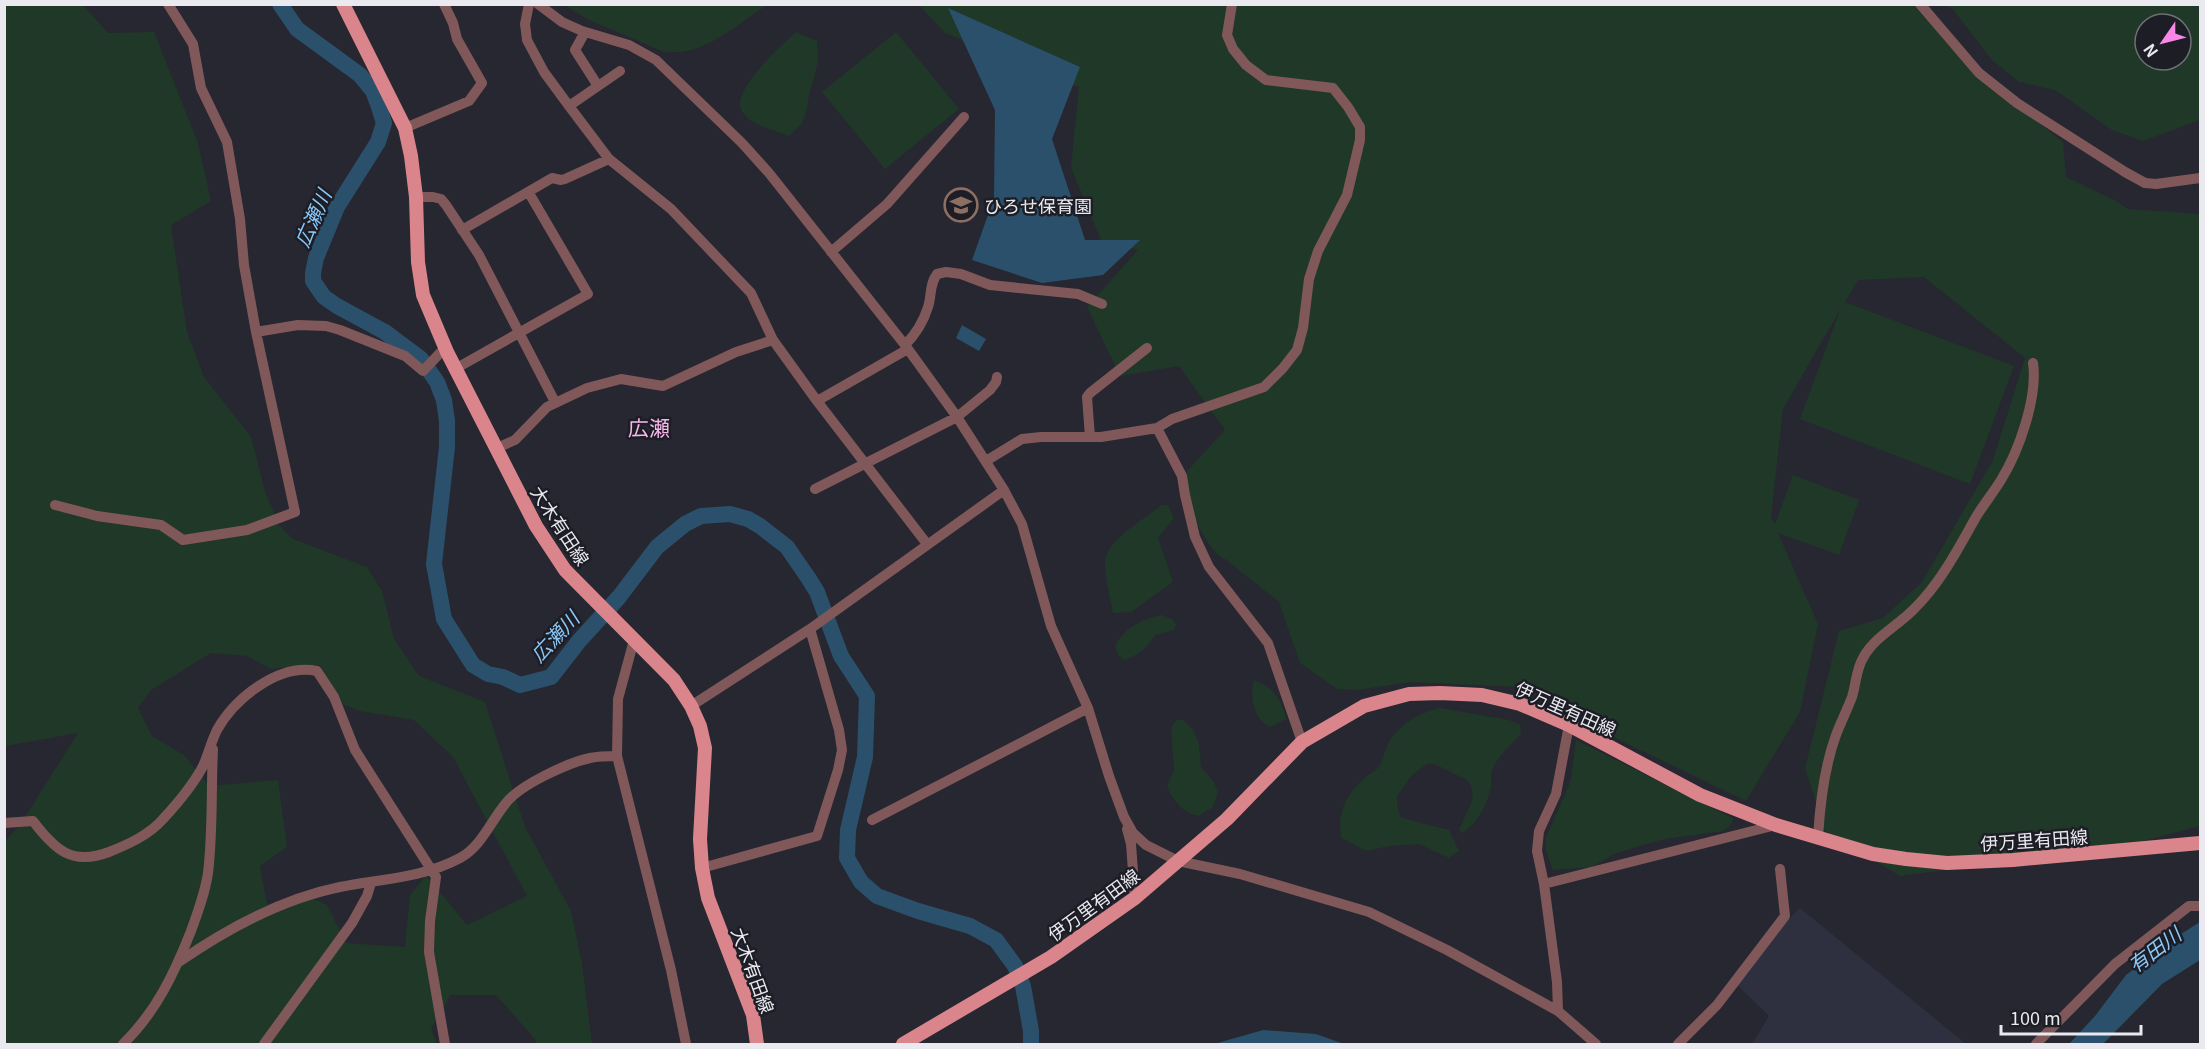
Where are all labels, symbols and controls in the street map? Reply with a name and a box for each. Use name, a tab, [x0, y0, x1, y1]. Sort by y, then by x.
north arrow	[2133, 12, 2193, 72]
text: N	[2137, 39, 2163, 63]
water label: 広瀬川	[287, 183, 338, 251]
school or university icon: ひろせ保育園	[943, 187, 979, 223]
place label: ひろせ保育園	[984, 192, 1092, 218]
district label: 広瀬	[628, 412, 670, 442]
street label: 大木有田線	[526, 480, 596, 570]
water label: 広瀬川	[523, 603, 586, 668]
street label: 伊万里有田線	[1511, 674, 1621, 742]
street label: 伊万里有田線	[1979, 822, 2089, 856]
street label: 伊万里有田線	[1042, 862, 1144, 946]
water label: 有田川	[2121, 918, 2188, 979]
street label: 大木有田線	[726, 923, 782, 1017]
scale bar	[2001, 998, 2140, 1036]
text: 100 m	[2010, 1004, 2061, 1030]

